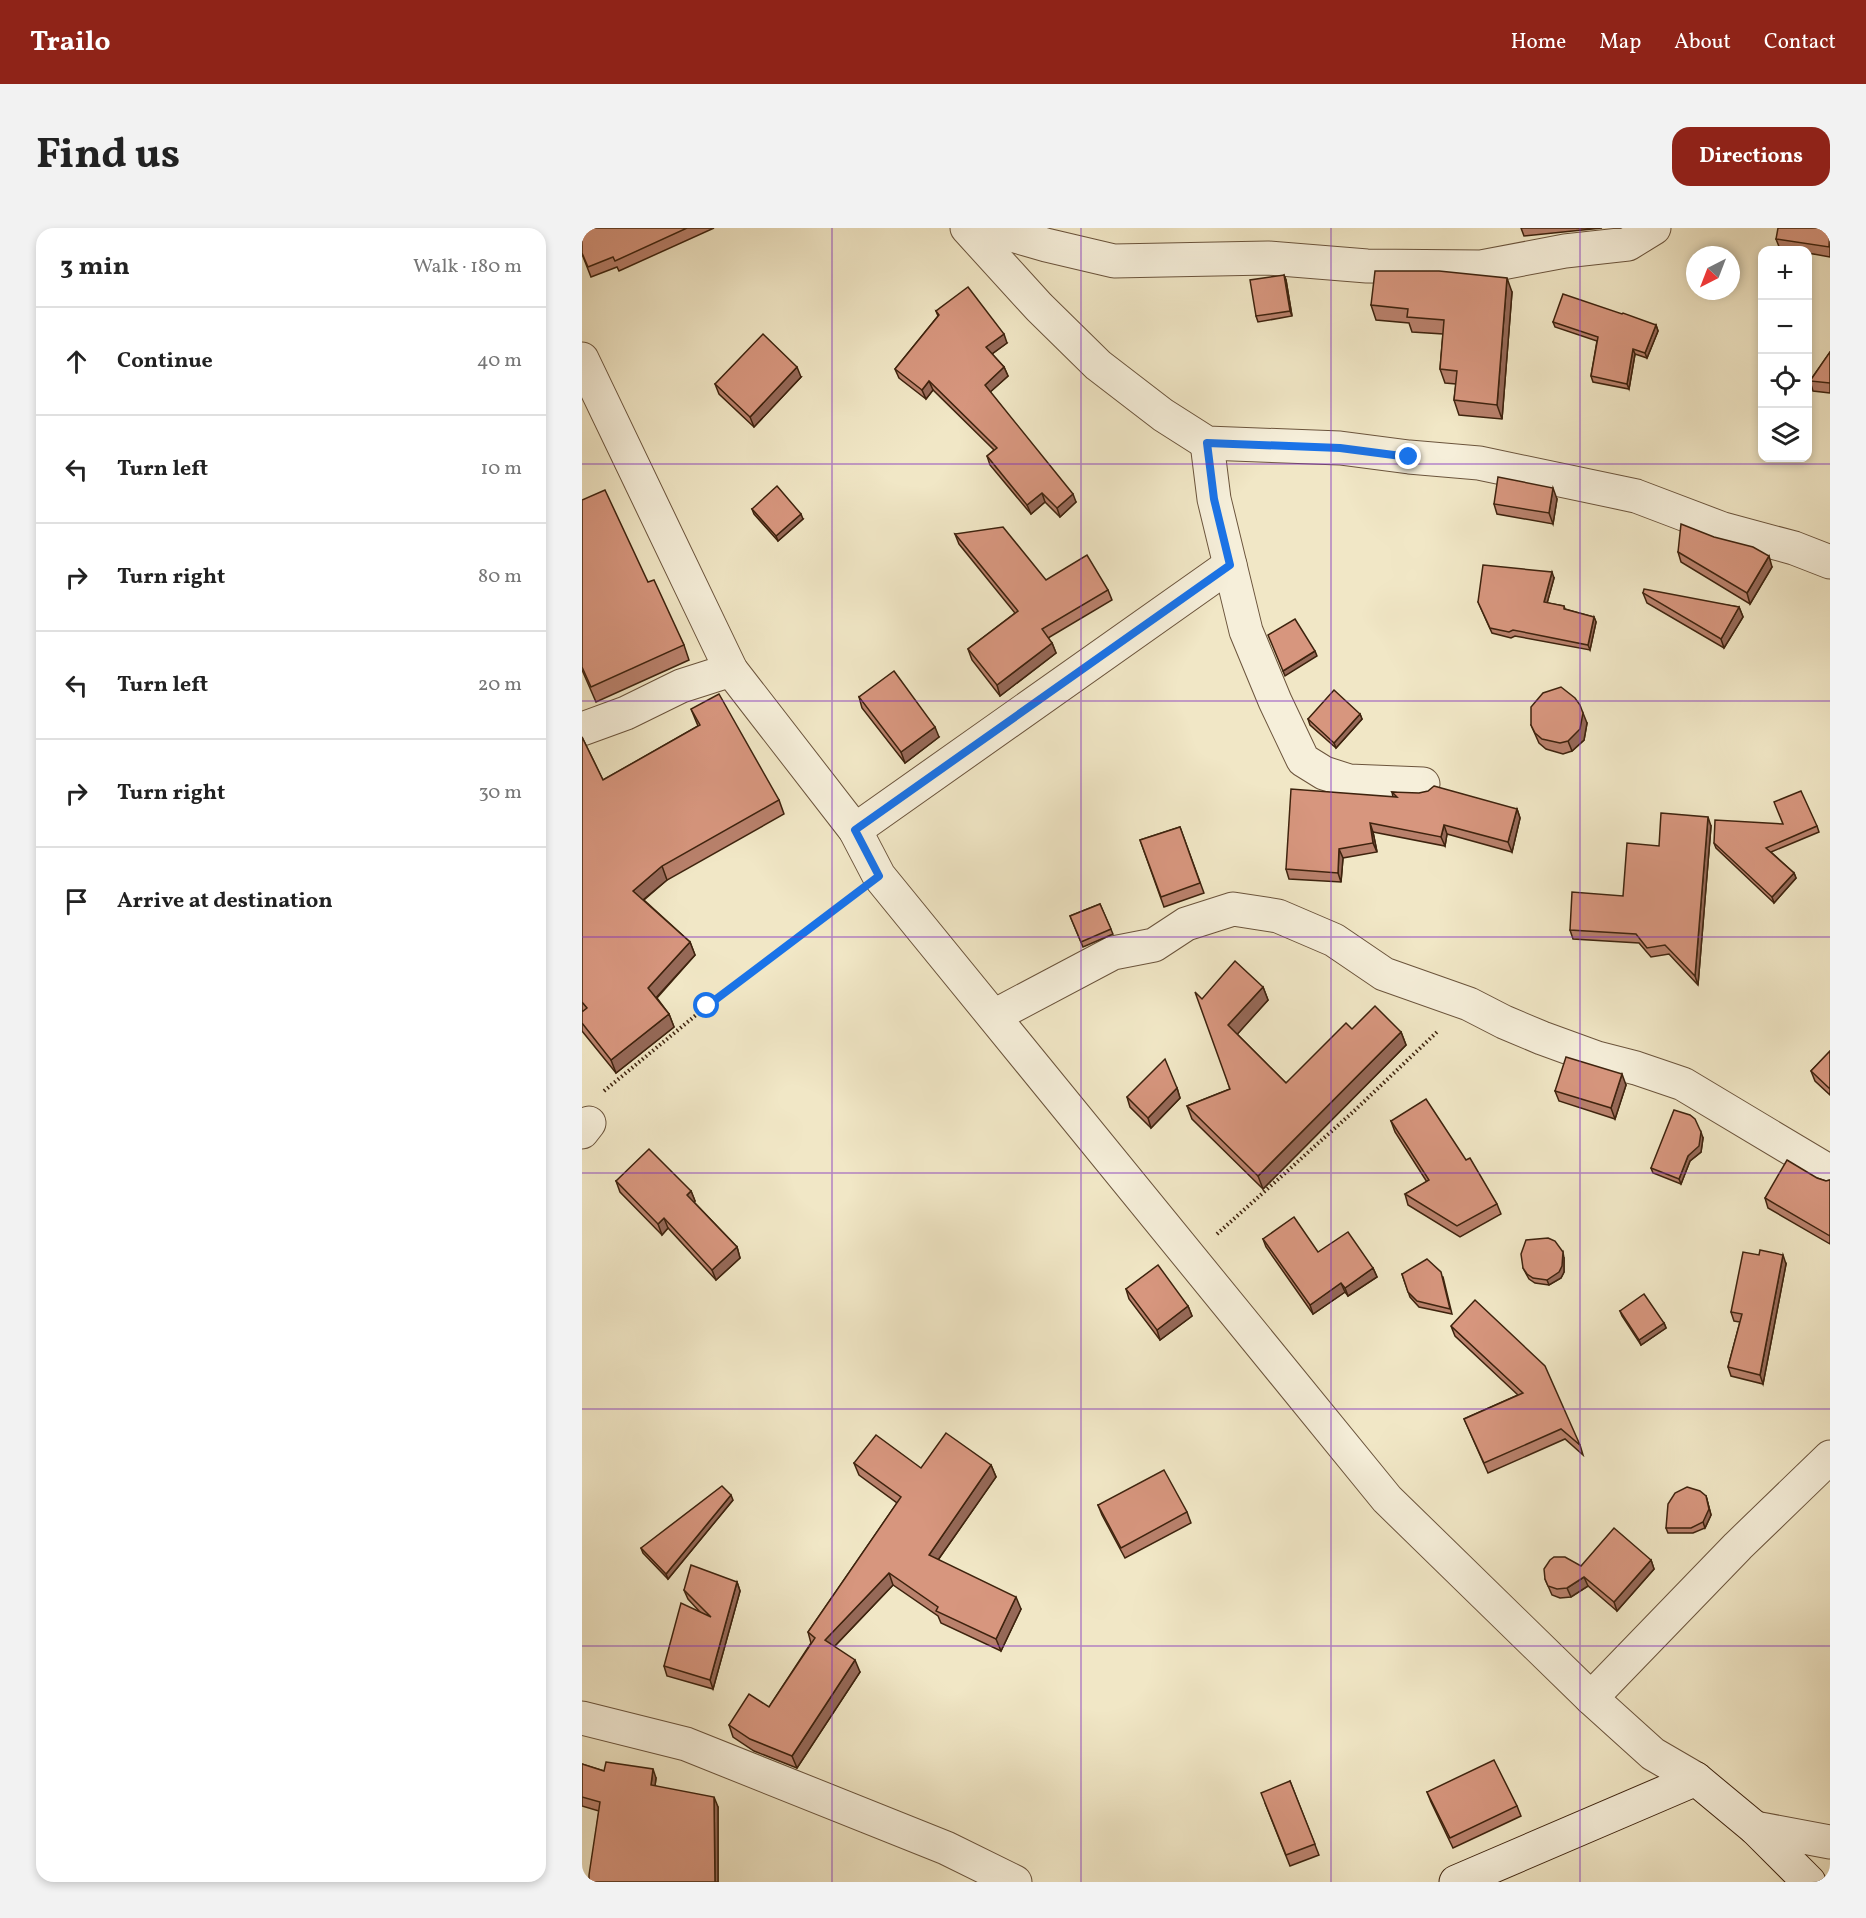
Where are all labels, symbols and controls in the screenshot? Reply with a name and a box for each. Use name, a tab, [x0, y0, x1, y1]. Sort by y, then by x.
text: Trailo	[30, 23, 111, 62]
text: Home	[1511, 28, 1566, 57]
text: Map	[1599, 28, 1641, 57]
text: About	[1674, 28, 1731, 57]
text: Contact	[1764, 28, 1836, 57]
text: Find us	[36, 127, 180, 186]
button: Directions	[1672, 127, 1830, 186]
north arrow	[1686, 246, 1740, 300]
map controls	[1758, 246, 1812, 462]
button: +	[1758, 246, 1812, 300]
text: 3 min	[60, 249, 130, 285]
text: Walk · 180 m	[413, 253, 522, 281]
button: −	[1758, 300, 1812, 354]
icon: ahead	[60, 345, 93, 378]
text: Continue	[117, 346, 213, 377]
text: 40 m	[477, 347, 522, 375]
button: locate	[1758, 354, 1812, 408]
button: layers	[1758, 408, 1812, 462]
route end	[1395, 443, 1421, 469]
icon: left	[60, 453, 93, 486]
text: Turn left	[117, 454, 208, 485]
text: 10 m	[481, 455, 522, 483]
icon: right	[60, 561, 93, 594]
text: Turn right	[117, 562, 225, 593]
text: 80 m	[478, 563, 522, 591]
icon: left	[60, 669, 93, 702]
text: Turn left	[117, 670, 208, 701]
text: 20 m	[478, 671, 522, 699]
icon: right	[60, 777, 93, 810]
text: Turn right	[117, 778, 225, 809]
text: 30 m	[478, 779, 522, 807]
icon: arrive	[60, 885, 93, 918]
text: Arrive at destination	[117, 886, 333, 917]
route start	[693, 992, 719, 1018]

